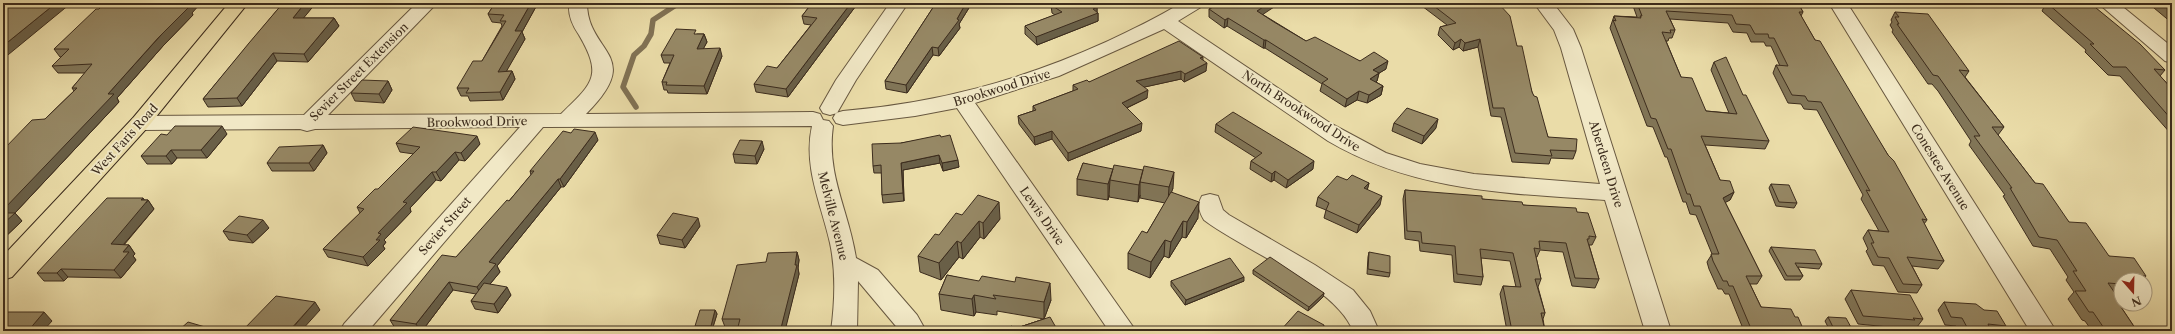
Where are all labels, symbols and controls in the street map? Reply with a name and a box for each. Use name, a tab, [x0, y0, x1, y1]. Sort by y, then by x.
street label: Sevier Street Extension	[306, 19, 411, 124]
street label: Brookwood Drive	[952, 66, 1052, 109]
street label: North Brookwood Drive	[1239, 67, 1363, 154]
street label: West Faris Road	[88, 100, 161, 180]
street label: Brookwood Drive	[427, 113, 528, 130]
street label: Aberdeen Drive	[1586, 117, 1627, 210]
street label: Conestee Avenue	[1908, 121, 1973, 213]
street label: Melville Avenue	[815, 170, 852, 262]
street label: Lewis Drive	[1017, 184, 1068, 248]
street label: Sevier Street	[415, 193, 475, 258]
north arrow	[2113, 272, 2153, 312]
text: N	[2129, 293, 2143, 310]

